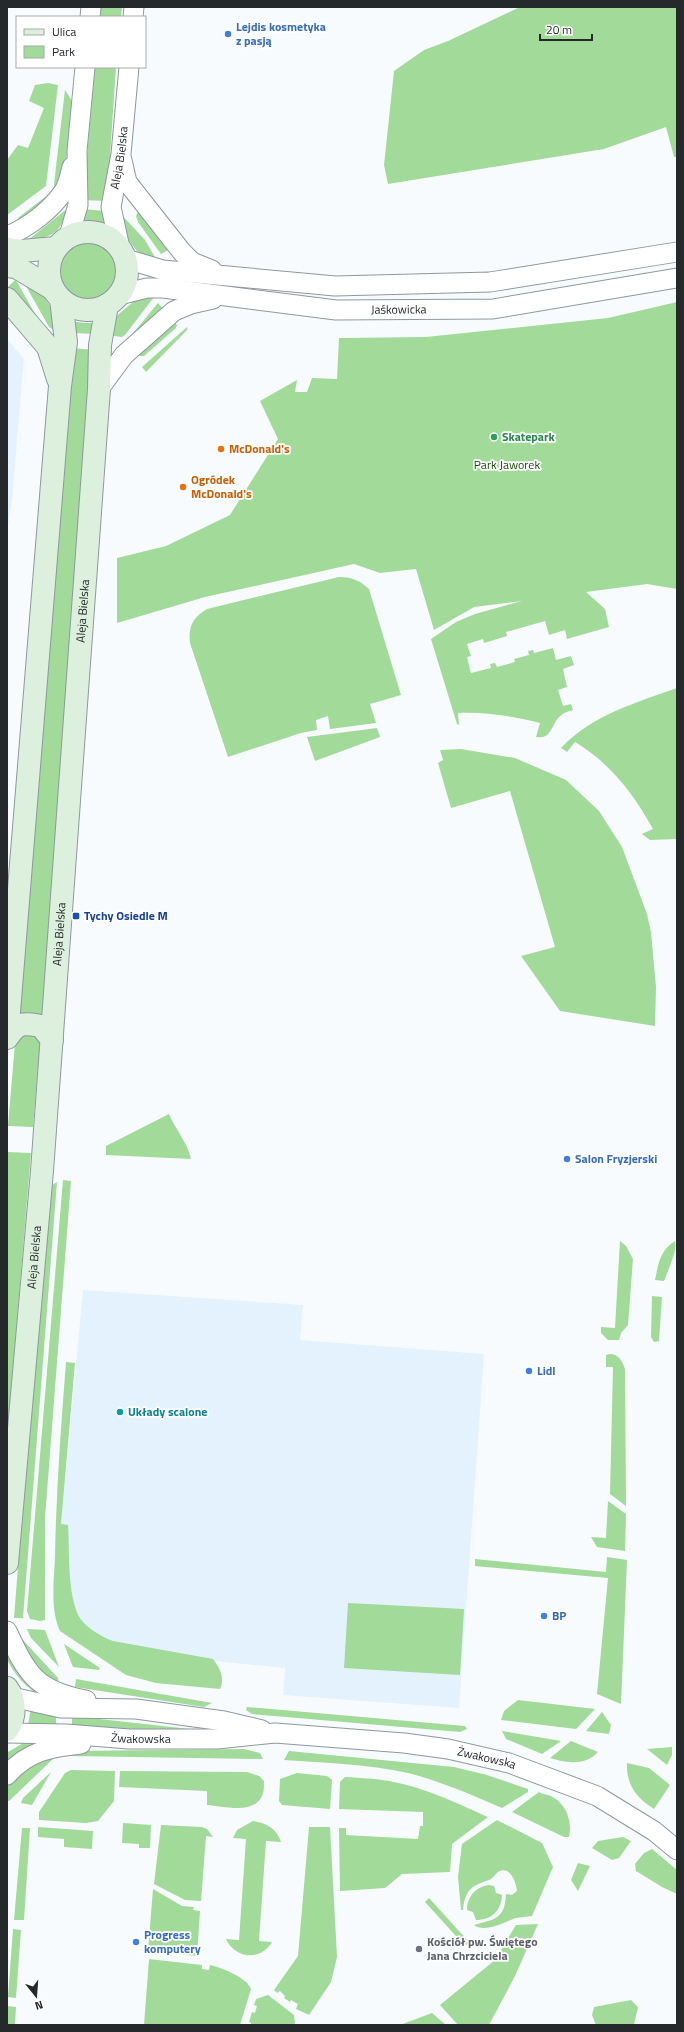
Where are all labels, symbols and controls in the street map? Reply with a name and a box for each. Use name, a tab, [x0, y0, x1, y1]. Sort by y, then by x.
legend	[16, 16, 146, 68]
scale bar	[540, 16, 592, 42]
place label: Lejdis kosmetyka z pasją	[236, 17, 326, 50]
text: 20 m	[546, 20, 572, 39]
text: Ulica	[52, 22, 76, 41]
marker: Lejdis kosmetyka z pasją	[223, 29, 233, 39]
text: Park	[52, 42, 75, 61]
street label: Aleja Bielska	[105, 125, 133, 191]
street label: Jaśkowicka	[371, 299, 427, 319]
place label: Skatepark	[502, 427, 555, 446]
marker: Skatepark	[489, 432, 499, 442]
place label: McDonald's	[229, 439, 290, 458]
marker: McDonald's	[216, 444, 226, 454]
park label: Park Jaworek	[474, 455, 540, 474]
place label: Ogródek McDonald's	[191, 470, 252, 503]
marker: Ogródek McDonald's	[178, 482, 188, 492]
street label: Aleja Bielska	[71, 579, 94, 643]
street label: Aleja Bielska	[47, 902, 71, 967]
place label: Tychy Osiedle M	[84, 906, 168, 925]
marker: Tychy Osiedle M	[71, 911, 81, 921]
place label: Salon Fryzjerski	[575, 1149, 657, 1168]
marker: Salon Fryzjerski	[562, 1154, 572, 1164]
street label: Aleja Bielska	[22, 1225, 46, 1290]
place label: Lidl	[537, 1361, 556, 1380]
marker: Lidl	[524, 1366, 534, 1376]
place label: Układy scalone	[128, 1402, 208, 1421]
marker: Układy scalone	[115, 1407, 125, 1417]
place label: BP	[552, 1606, 566, 1625]
marker: BP	[539, 1611, 549, 1621]
street label: Żwakowska	[110, 1728, 171, 1748]
street label: Żwakowska	[456, 1741, 519, 1774]
place label: Progress komputery	[144, 1925, 201, 1958]
place label: Kościół pw. Świętego Jana Chrzciciela	[427, 1932, 538, 1965]
marker: Progress komputery	[131, 1937, 141, 1947]
marker: Kościół pw. Świętego Jana Chrzciciela	[414, 1944, 424, 1954]
north arrow	[16, 1976, 56, 2016]
text: N	[33, 1997, 45, 2014]

